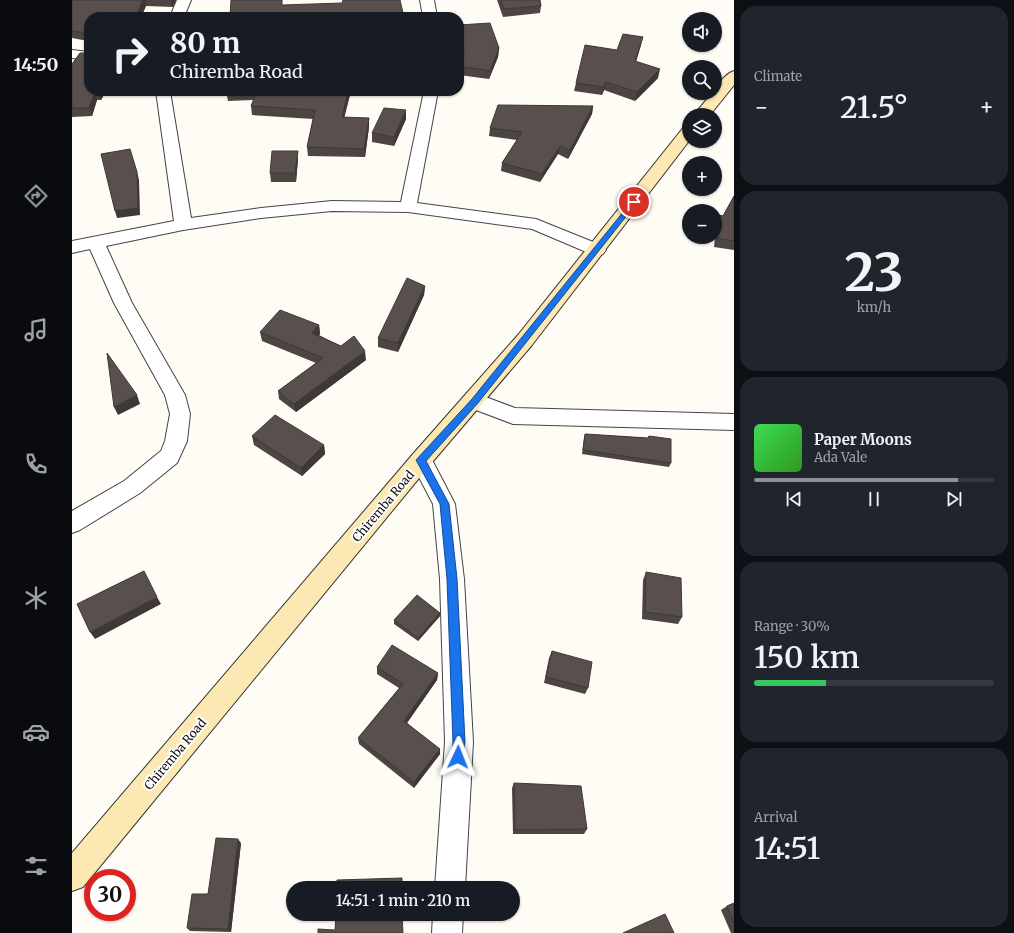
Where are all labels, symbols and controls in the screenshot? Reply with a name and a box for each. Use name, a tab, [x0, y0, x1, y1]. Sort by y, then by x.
map controls	[682, 12, 722, 244]
button: sound	[682, 12, 722, 52]
text: 80 m	[170, 25, 241, 61]
icon: right	[104, 28, 156, 80]
text: 14:50	[14, 53, 58, 76]
text: Chiremba Road	[170, 60, 303, 83]
button: search	[682, 60, 722, 100]
text: Climate	[754, 68, 802, 85]
text: 21.5°	[840, 88, 908, 126]
text: −	[754, 93, 769, 121]
text: +	[979, 93, 994, 121]
button: layers	[682, 108, 722, 148]
button: +	[682, 156, 722, 196]
icon: directions	[22, 182, 50, 210]
pin	[617, 185, 651, 219]
icon: arrive	[623, 191, 645, 213]
button: −	[682, 204, 722, 244]
text: 23	[844, 240, 904, 305]
text: km/h	[857, 299, 891, 316]
icon: music	[22, 316, 50, 344]
text: Paper Moons	[814, 430, 912, 449]
text: Ada Vale	[814, 449, 867, 466]
icon: phone	[22, 450, 50, 478]
street label: Chiremba Road	[349, 467, 417, 545]
icon: previous	[783, 488, 805, 510]
icon: pause	[863, 488, 885, 510]
icon: next	[943, 488, 965, 510]
icon: climate	[22, 584, 50, 612]
text: Range · 30%	[754, 618, 830, 635]
text: 150 km	[754, 638, 860, 676]
street label: Chiremba Road	[141, 715, 209, 793]
icon: car	[22, 718, 50, 746]
position arrow	[437, 736, 479, 778]
text: Arrival	[754, 809, 797, 826]
text: 14:51	[754, 829, 820, 867]
icon: filters	[22, 852, 50, 880]
speed limit sign: 30	[84, 869, 136, 921]
text: 14:51 · 1 min · 210 m	[336, 891, 470, 910]

